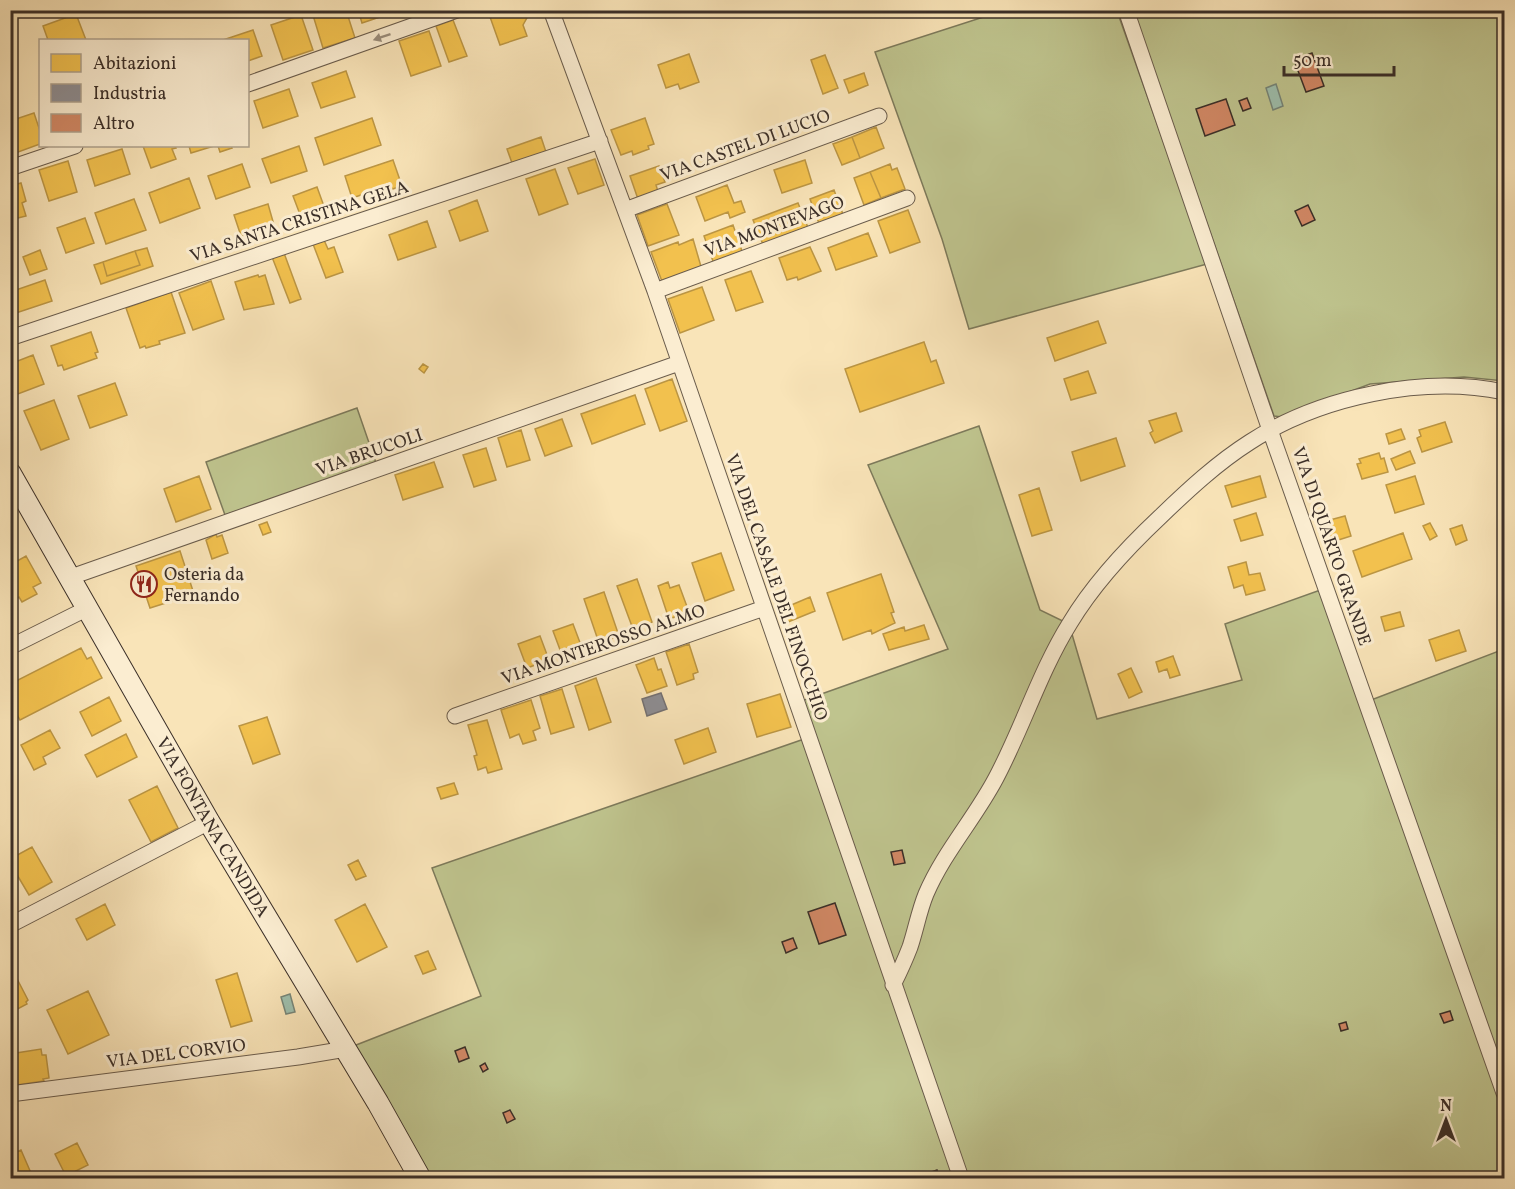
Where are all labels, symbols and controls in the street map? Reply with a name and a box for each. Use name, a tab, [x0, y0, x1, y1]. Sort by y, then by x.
one-way arrow	[373, 33, 391, 43]
legend	[39, 39, 249, 147]
scale bar	[1284, 39, 1394, 77]
text: 50 m	[1293, 49, 1332, 74]
text: Abitazioni	[93, 52, 176, 77]
text: Industria	[93, 82, 166, 107]
street label: VIA CASTEL DI LUCIO	[657, 104, 834, 189]
text: Altro	[93, 112, 135, 137]
street label: VIA SANTA CRISTINA GELA	[187, 175, 412, 270]
street label: VIA MONTEVAGO	[701, 190, 848, 264]
street label: VIA BRUCOLI	[313, 423, 426, 483]
street label: VIA DI QUARTO GRANDE	[1285, 444, 1376, 650]
street label: VIA DEL CASALE DEL FINOCCHIO	[718, 451, 833, 724]
place label: Osteria da Fernando	[164, 563, 244, 609]
restaurant icon: Osteria da Fernando	[129, 569, 159, 599]
street label: VIA MONTEROSSO ALMO	[498, 599, 709, 692]
street label: VIA FONTANA CANDIDA	[149, 733, 275, 923]
street label: VIA DEL CORVIO	[105, 1034, 247, 1075]
north arrow	[1416, 1090, 1476, 1150]
text: N	[1440, 1096, 1452, 1118]

